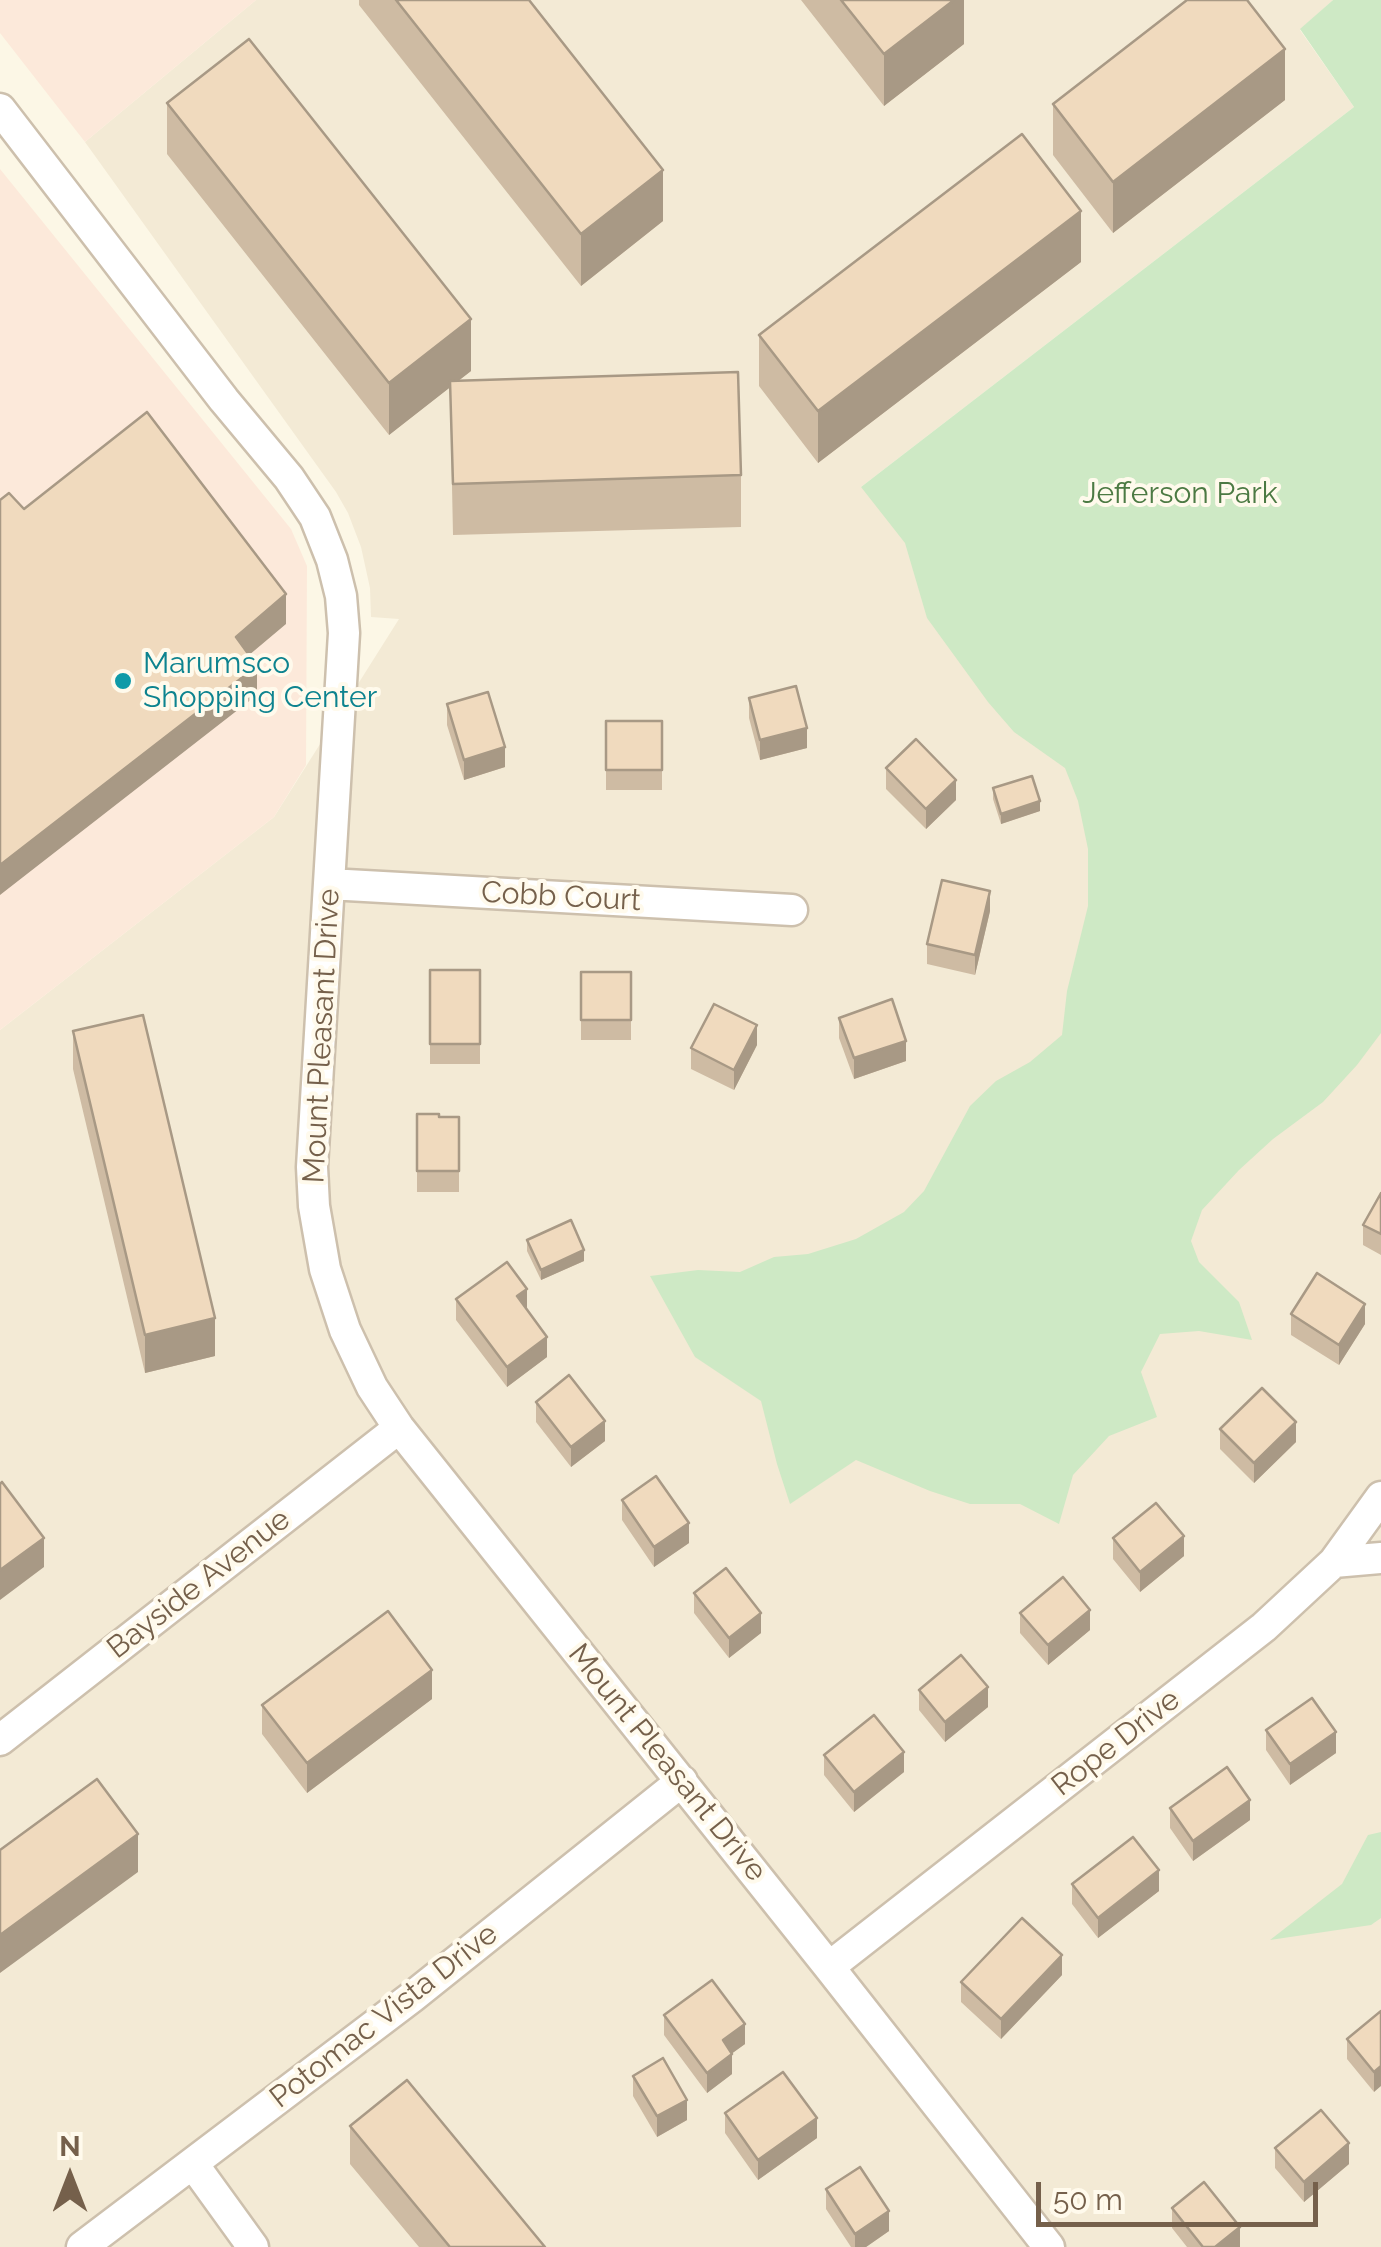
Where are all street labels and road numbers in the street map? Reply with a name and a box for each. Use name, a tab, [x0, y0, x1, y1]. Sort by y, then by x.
street label: Cobb Court	[480, 875, 642, 919]
street label: Mount Pleasant Drive	[296, 888, 348, 1184]
street label: Bayside Avenue	[100, 1501, 298, 1667]
street label: Mount Pleasant Drive	[560, 1637, 774, 1889]
street label: Rope Drive	[1045, 1682, 1187, 1804]
street label: Potomac Vista Drive	[263, 1916, 505, 2116]

